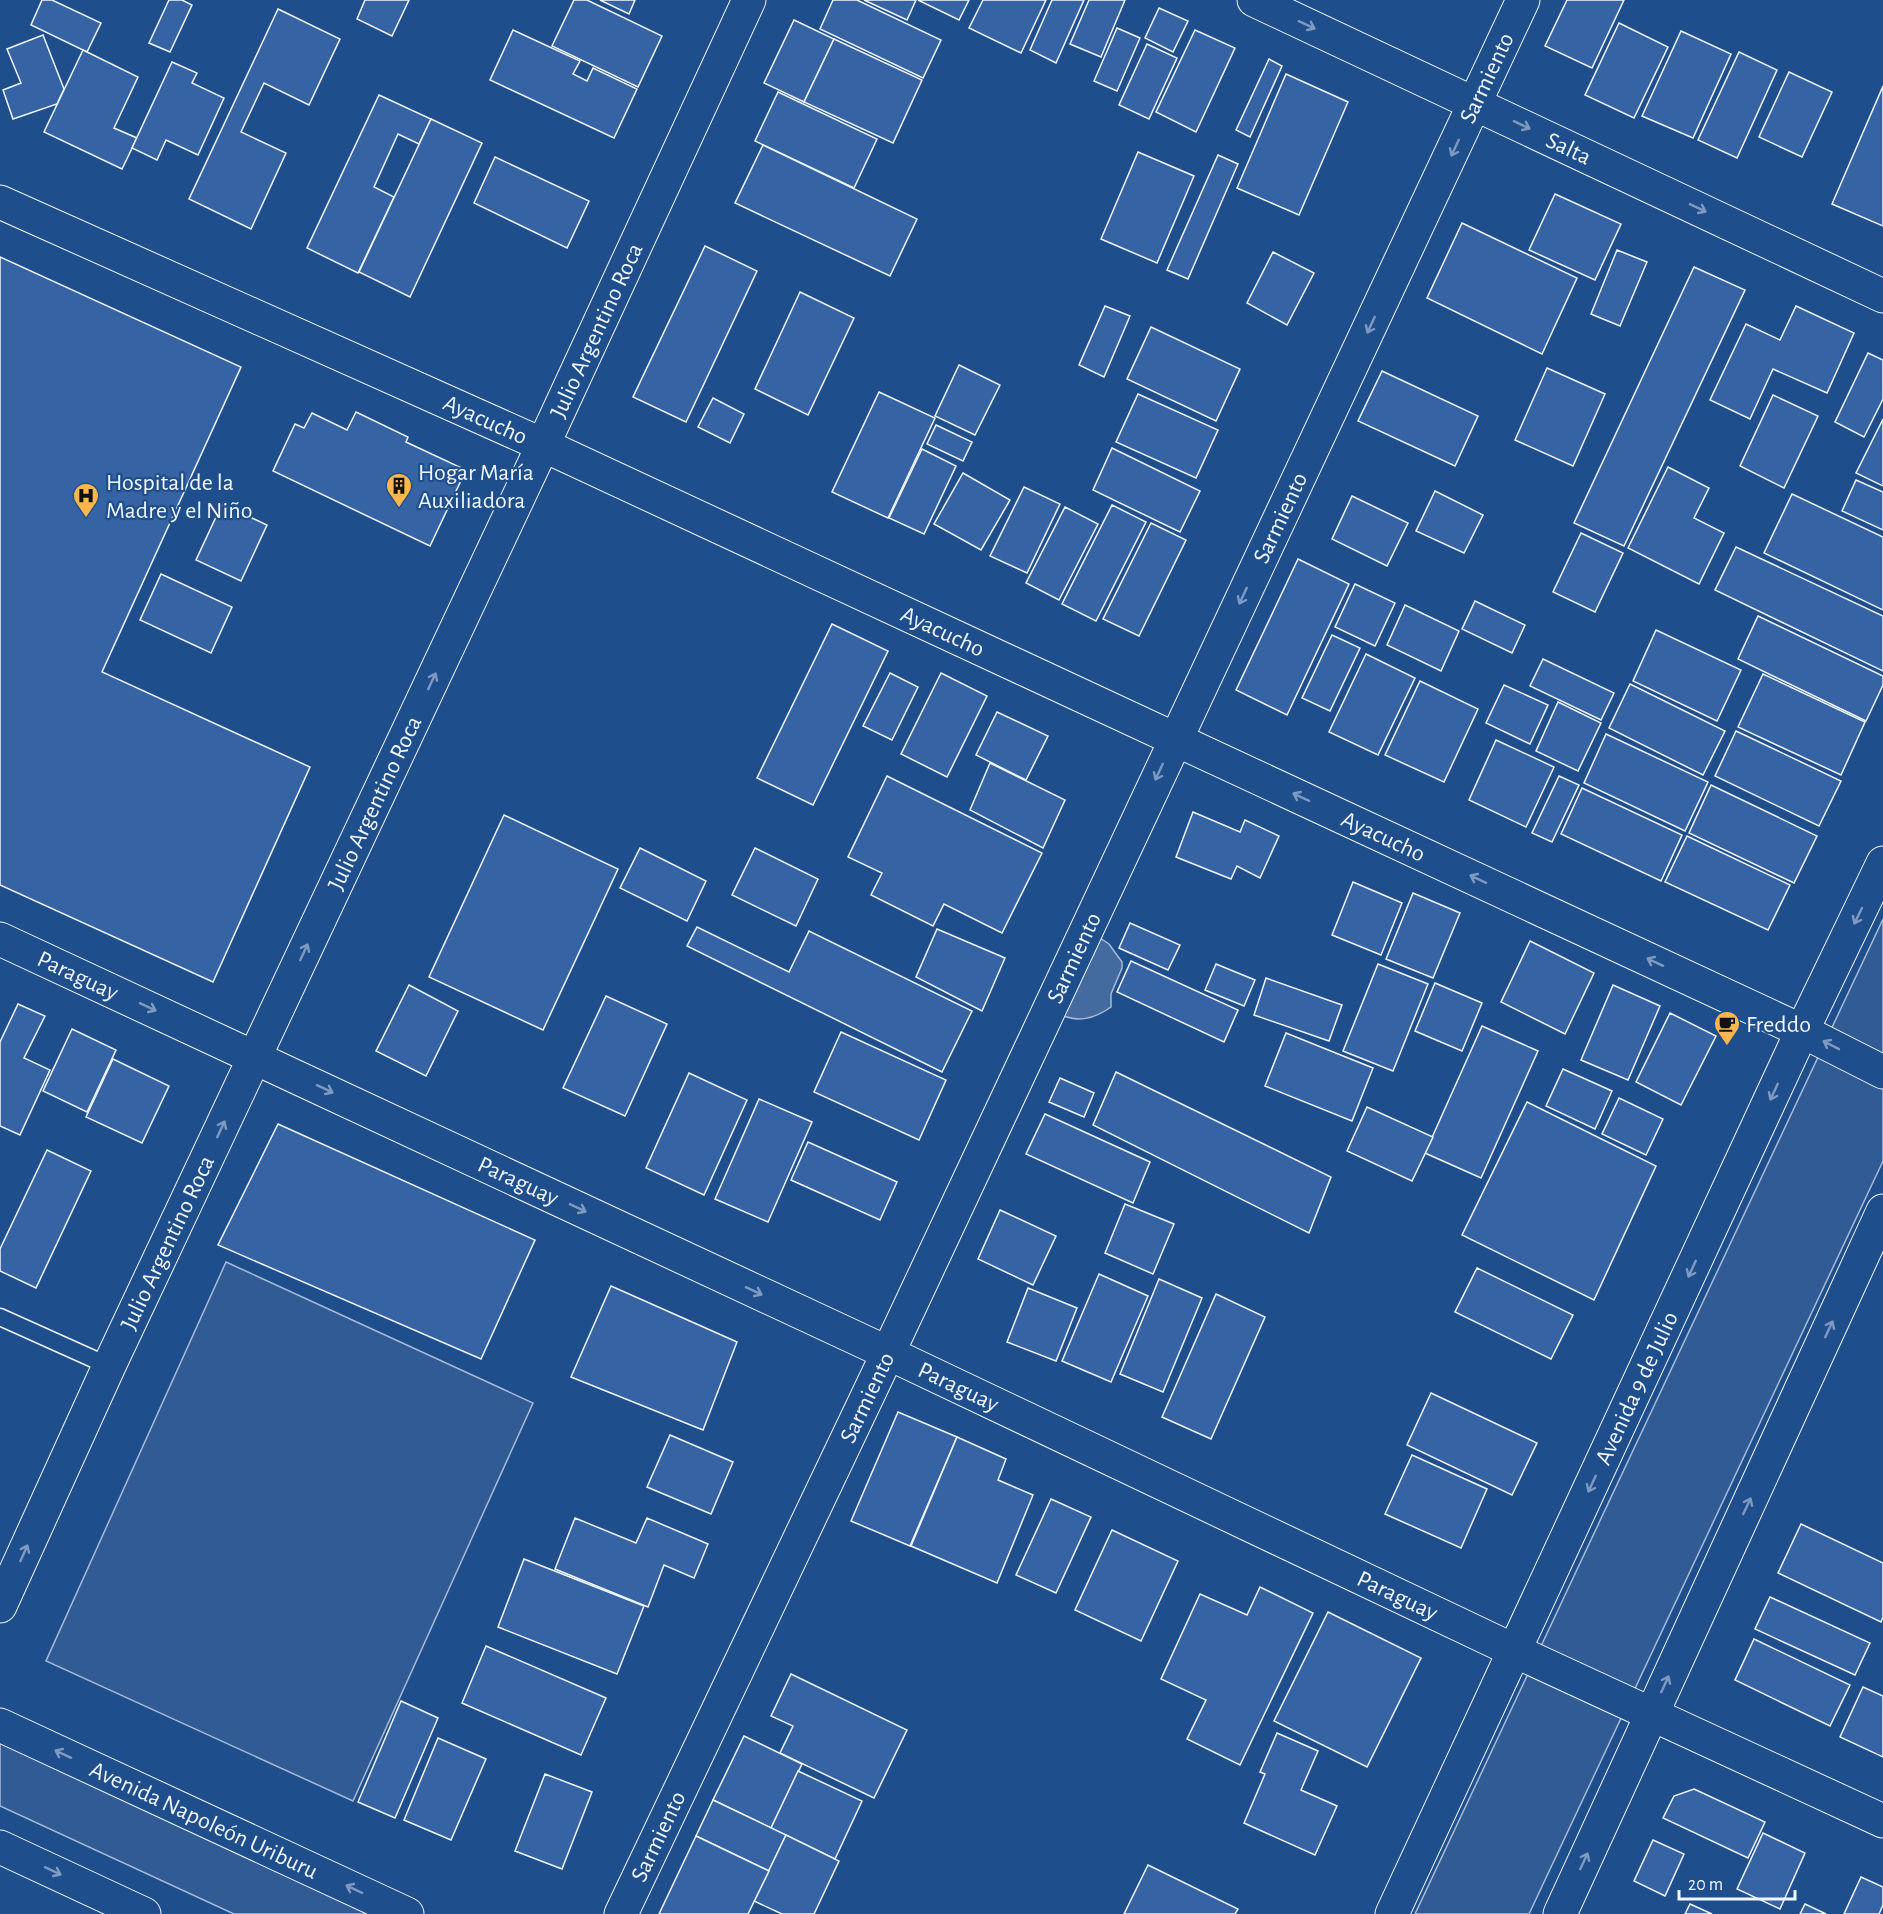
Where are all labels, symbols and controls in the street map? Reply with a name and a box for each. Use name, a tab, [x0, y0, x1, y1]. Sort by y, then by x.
one-way arrow	[1298, 19, 1316, 31]
street label: Sarmiento	[1456, 29, 1519, 127]
one-way arrow	[1513, 119, 1531, 131]
street label: Salta	[1542, 128, 1595, 170]
one-way arrow	[1448, 139, 1460, 157]
one-way arrow	[1689, 203, 1707, 215]
street label: Julio Argentino Roca	[546, 240, 648, 422]
one-way arrow	[1365, 315, 1377, 333]
street label: Ayacucho	[439, 391, 531, 449]
place label: Hogar María Auxiliadora	[418, 461, 534, 513]
street label: Sarmiento	[1249, 469, 1312, 567]
place label: Hospital de la Madre y el Niño	[106, 471, 252, 523]
building icon: Hogar María Auxiliadora	[384, 471, 414, 509]
hospital icon: Hospital de la Madre y el Niño	[71, 481, 101, 519]
one-way arrow	[1236, 586, 1248, 604]
street label: Ayacucho	[897, 602, 988, 662]
one-way arrow	[426, 672, 438, 690]
street label: Julio Argentino Roca	[324, 713, 426, 894]
one-way arrow	[1153, 762, 1165, 780]
one-way arrow	[1293, 790, 1311, 802]
street label: Ayacucho	[1338, 807, 1429, 867]
one-way arrow	[1469, 873, 1487, 885]
one-way arrow	[1851, 906, 1863, 924]
street label: Sarmiento	[1043, 909, 1106, 1007]
one-way arrow	[299, 944, 311, 962]
street label: Paraguay	[33, 947, 122, 1005]
one-way arrow	[1646, 955, 1664, 967]
one-way arrow	[139, 1002, 157, 1014]
cafe icon: Freddo	[1712, 1009, 1742, 1047]
place label: Freddo	[1746, 1013, 1811, 1037]
one-way arrow	[1822, 1039, 1840, 1051]
one-way arrow	[1768, 1082, 1780, 1100]
one-way arrow	[316, 1084, 334, 1096]
one-way arrow	[216, 1120, 228, 1138]
street label: Julio Argentino Roca	[117, 1152, 219, 1334]
street label: Paraguay	[474, 1152, 562, 1211]
one-way arrow	[568, 1203, 586, 1214]
one-way arrow	[1686, 1259, 1698, 1277]
one-way arrow	[745, 1285, 763, 1297]
street label: Avenida 9 de Julio	[1591, 1308, 1683, 1469]
one-way arrow	[1823, 1321, 1835, 1339]
street label: Sarmiento	[836, 1349, 899, 1447]
street label: Paraguay	[914, 1358, 1002, 1417]
one-way arrow	[1586, 1474, 1598, 1492]
one-way arrow	[1741, 1498, 1753, 1516]
one-way arrow	[19, 1545, 31, 1563]
street label: Paraguay	[1353, 1567, 1441, 1625]
one-way arrow	[1660, 1675, 1672, 1693]
one-way arrow	[54, 1748, 72, 1760]
street label: Avenida Napoleón Uriburu	[86, 1757, 321, 1884]
street label: Sarmiento	[627, 1788, 691, 1886]
one-way arrow	[1579, 1852, 1590, 1870]
scale bar	[1679, 1863, 1794, 1901]
one-way arrow	[44, 1867, 62, 1878]
text: 20 m	[1688, 1876, 1723, 1894]
one-way arrow	[345, 1883, 363, 1895]

